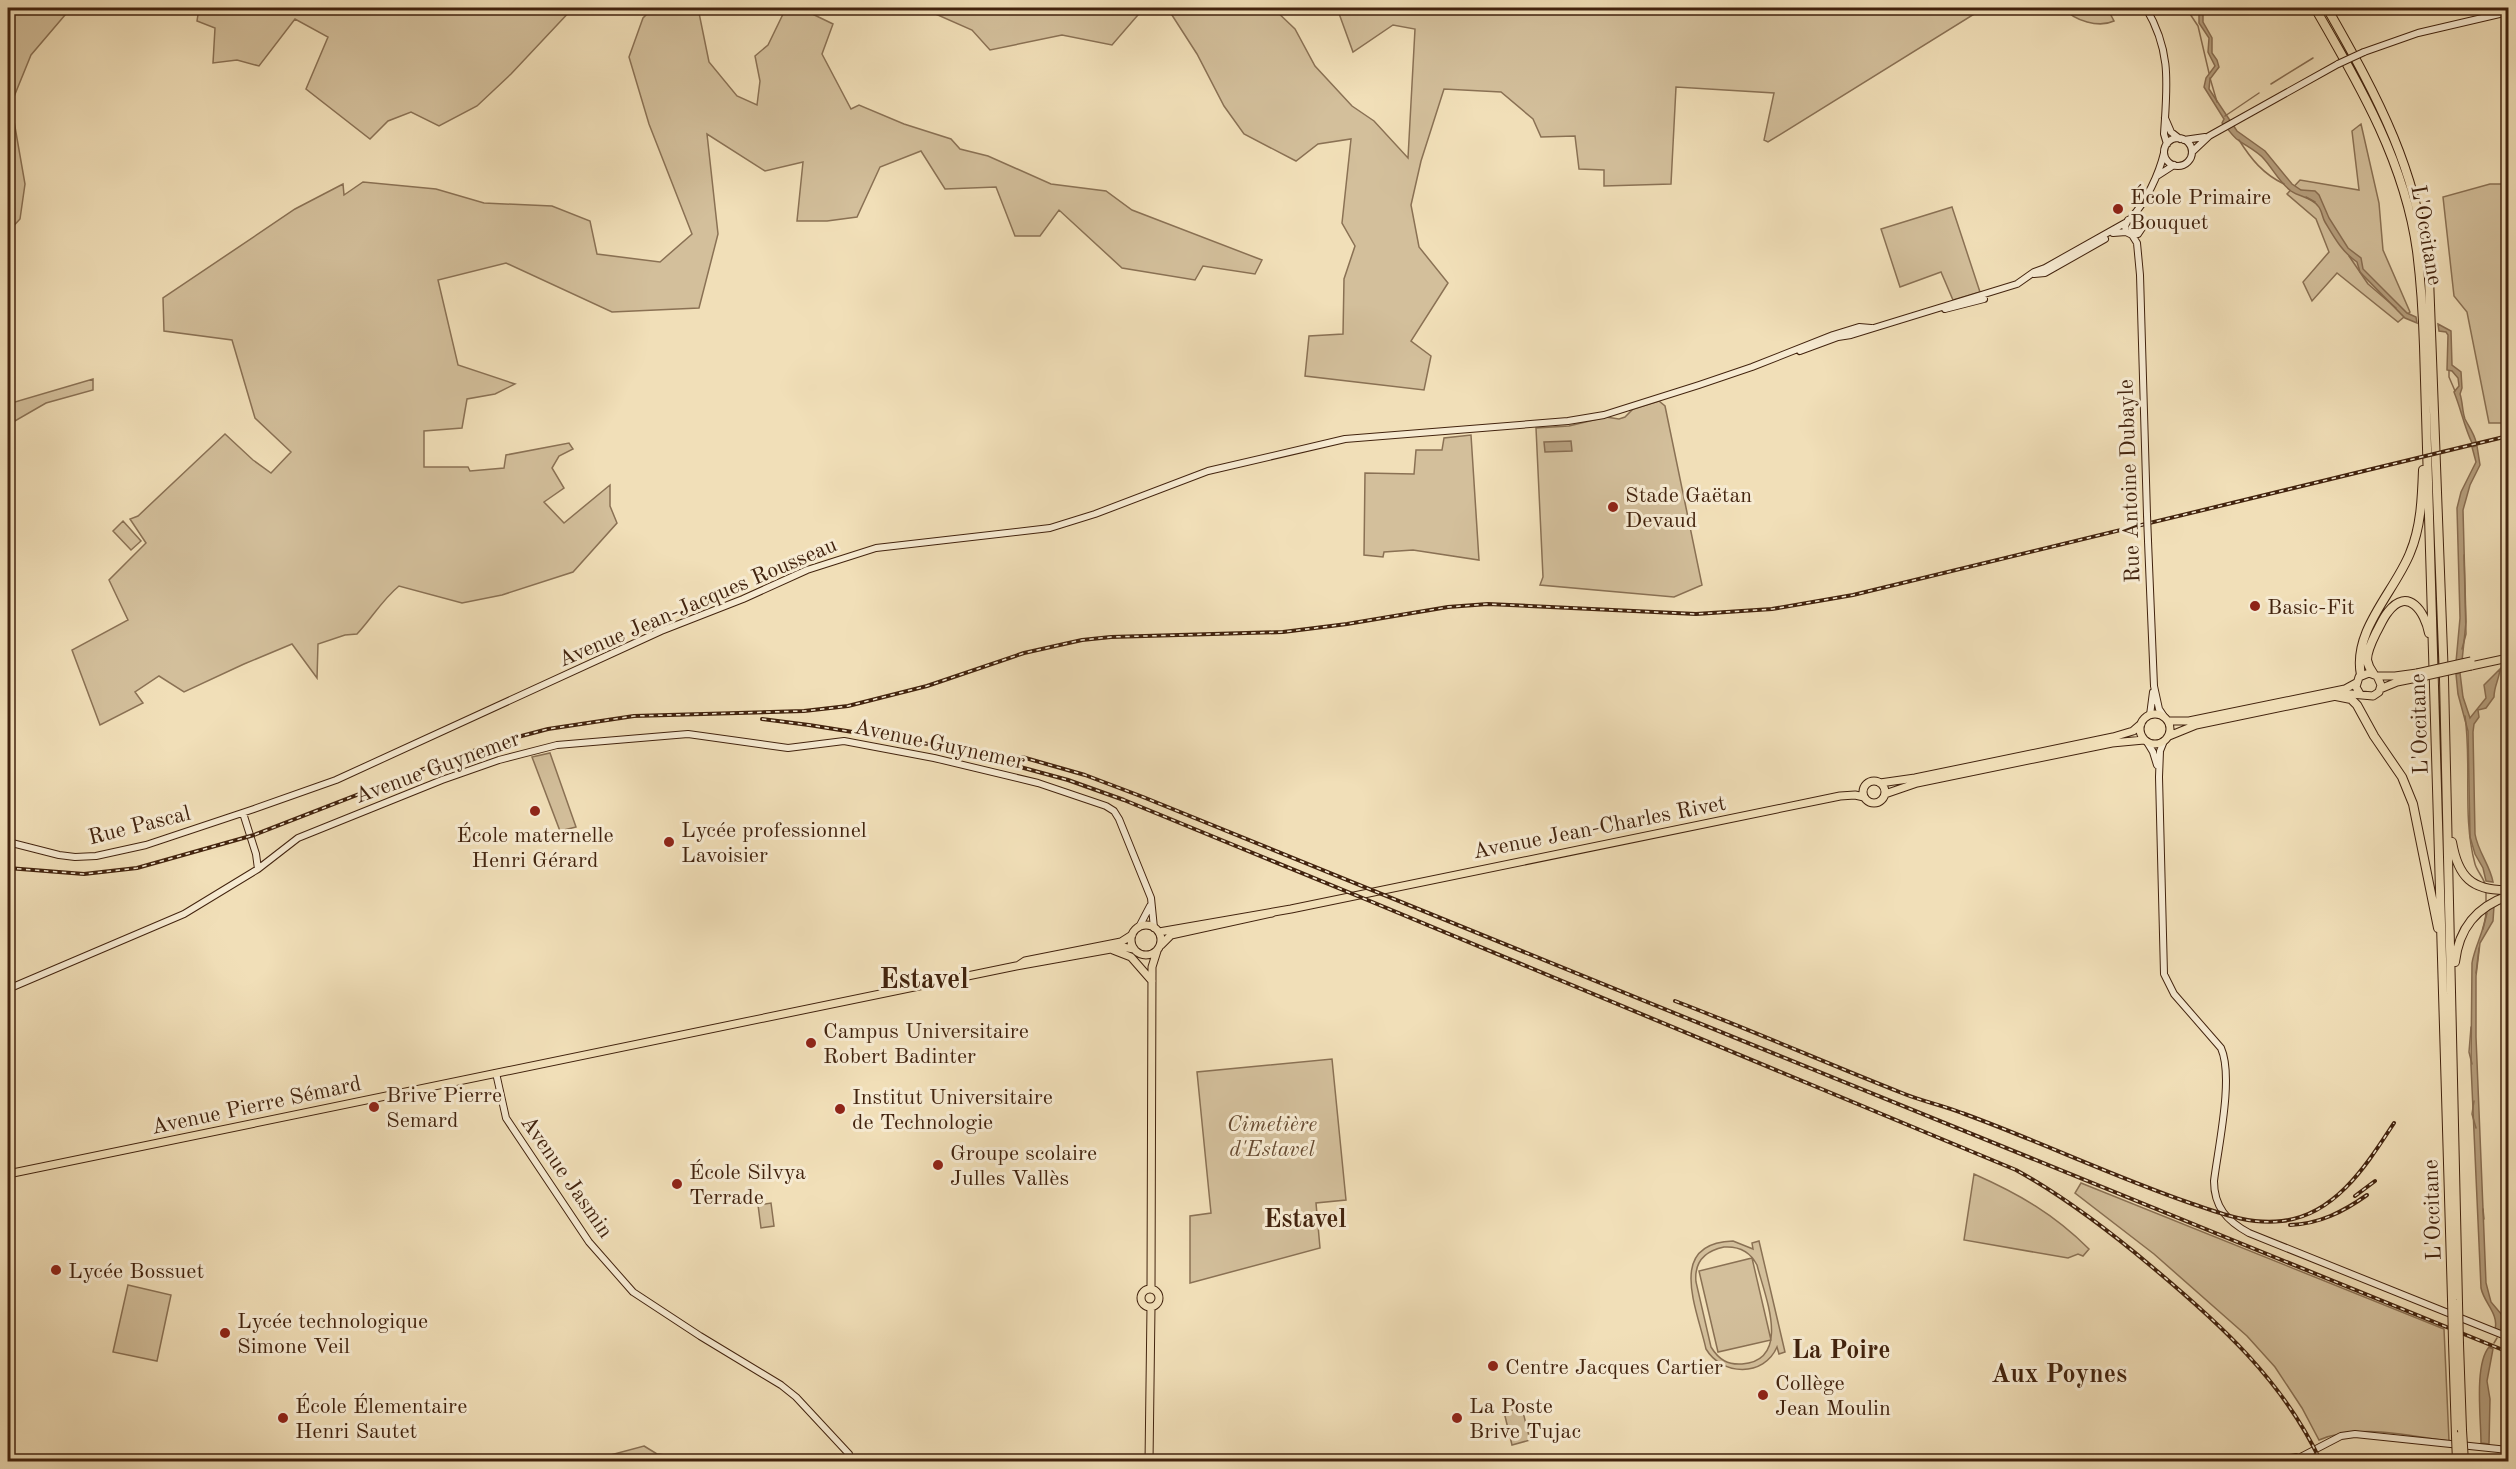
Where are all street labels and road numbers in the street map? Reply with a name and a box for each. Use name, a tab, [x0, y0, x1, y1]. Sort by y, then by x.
street label: L'Occitane	[2406, 184, 2446, 287]
street label: Rue Antoine Dubayle	[2115, 379, 2145, 583]
street label: Avenue Jean-Jacques Rousseau	[555, 534, 840, 672]
street label: L'Occitane	[2407, 673, 2433, 775]
street label: Avenue Guynemer	[852, 716, 1027, 774]
street label: Avenue Guynemer	[352, 728, 523, 808]
street label: Avenue Jean-Charles Rivet	[1471, 793, 1728, 863]
street label: Rue Pascal	[86, 803, 193, 849]
street label: Avenue Pierre Sémard	[149, 1073, 363, 1139]
street label: Avenue Jasmin	[516, 1112, 617, 1242]
street label: L'Occitane	[2420, 1159, 2446, 1261]

